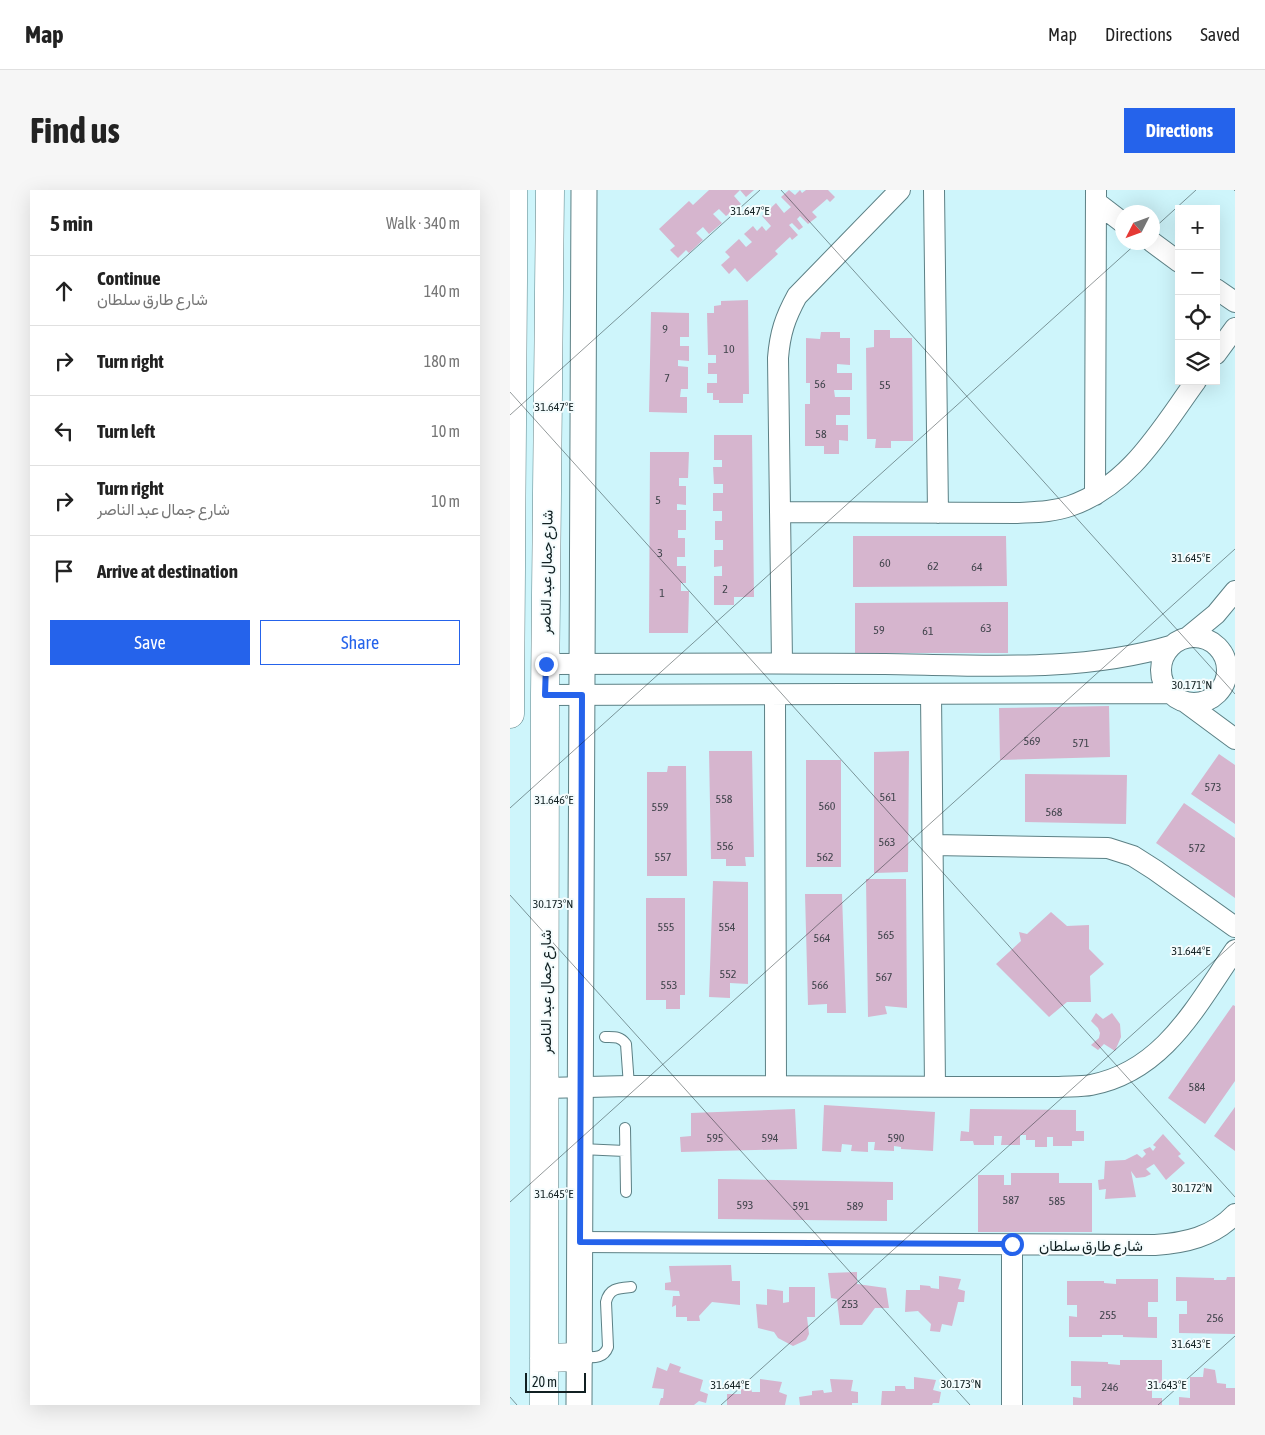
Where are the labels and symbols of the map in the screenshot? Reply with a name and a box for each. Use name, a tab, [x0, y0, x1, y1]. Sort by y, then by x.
text: 31.647°E	[731, 204, 769, 218]
north arrow	[1115, 205, 1160, 250]
house number: 9	[662, 322, 668, 336]
house number: 10	[723, 342, 735, 356]
house number: 7	[664, 371, 670, 385]
house number: 56	[814, 377, 826, 391]
house number: 55	[879, 378, 891, 392]
text: 31.647°E	[535, 400, 573, 414]
house number: 58	[815, 427, 827, 441]
house number: 5	[655, 493, 661, 507]
street label: شارع جمال عبد الناصر	[536, 509, 559, 636]
house number: 3	[657, 546, 663, 560]
text: 31.645°E	[1172, 551, 1210, 565]
house number: 60	[879, 556, 891, 570]
house number: 62	[927, 559, 939, 573]
house number: 64	[971, 560, 983, 574]
house number: 2	[722, 582, 728, 596]
house number: 1	[659, 586, 665, 600]
house number: 63	[980, 621, 992, 635]
house number: 59	[873, 623, 885, 637]
house number: 61	[922, 624, 934, 638]
route end	[535, 653, 558, 676]
text: 30.171°N	[1172, 678, 1212, 692]
house number: 569	[1024, 734, 1041, 748]
house number: 571	[1073, 736, 1090, 750]
house number: 573	[1205, 780, 1221, 794]
house number: 561	[880, 790, 897, 804]
house number: 558	[716, 792, 733, 806]
text: 31.646°E	[535, 793, 573, 807]
house number: 560	[819, 799, 836, 813]
house number: 559	[652, 800, 669, 814]
house number: 568	[1046, 805, 1063, 819]
house number: 563	[879, 835, 895, 849]
house number: 556	[717, 839, 734, 853]
house number: 572	[1189, 841, 1205, 855]
house number: 557	[655, 850, 672, 864]
house number: 562	[817, 850, 833, 864]
text: 30.173°N	[533, 897, 573, 911]
house number: 555	[658, 920, 674, 934]
house number: 554	[719, 920, 736, 934]
house number: 565	[878, 928, 894, 942]
street label: شارع جمال عبد الناصر	[537, 930, 557, 1055]
house number: 564	[814, 931, 831, 945]
text: 31.644°E	[1172, 944, 1210, 958]
house number: 552	[720, 967, 736, 981]
house number: 567	[876, 970, 893, 984]
house number: 553	[661, 978, 677, 992]
house number: 566	[812, 978, 829, 992]
house number: 584	[1189, 1080, 1206, 1094]
house number: 595	[707, 1131, 723, 1145]
house number: 594	[762, 1131, 779, 1145]
house number: 590	[888, 1131, 905, 1145]
text: 30.172°N	[1172, 1181, 1212, 1195]
text: 31.645°E	[535, 1187, 573, 1201]
house number: 587	[1003, 1193, 1020, 1207]
house number: 585	[1049, 1194, 1065, 1208]
house number: 593	[737, 1198, 753, 1212]
house number: 591	[793, 1199, 810, 1213]
house number: 589	[847, 1199, 864, 1213]
route start	[1001, 1233, 1024, 1256]
street label: شارع طارق سلطان	[1039, 1237, 1143, 1257]
house number: 253	[842, 1297, 858, 1311]
house number: 255	[1100, 1308, 1116, 1322]
house number: 256	[1207, 1311, 1224, 1325]
text: 31.643°E	[1172, 1337, 1210, 1351]
scale bar	[525, 1370, 586, 1393]
text: 30.173°N	[941, 1377, 981, 1391]
text: 31.644°E	[711, 1378, 749, 1392]
text: 31.643°E	[1148, 1378, 1186, 1392]
house number: 246	[1102, 1380, 1119, 1394]

